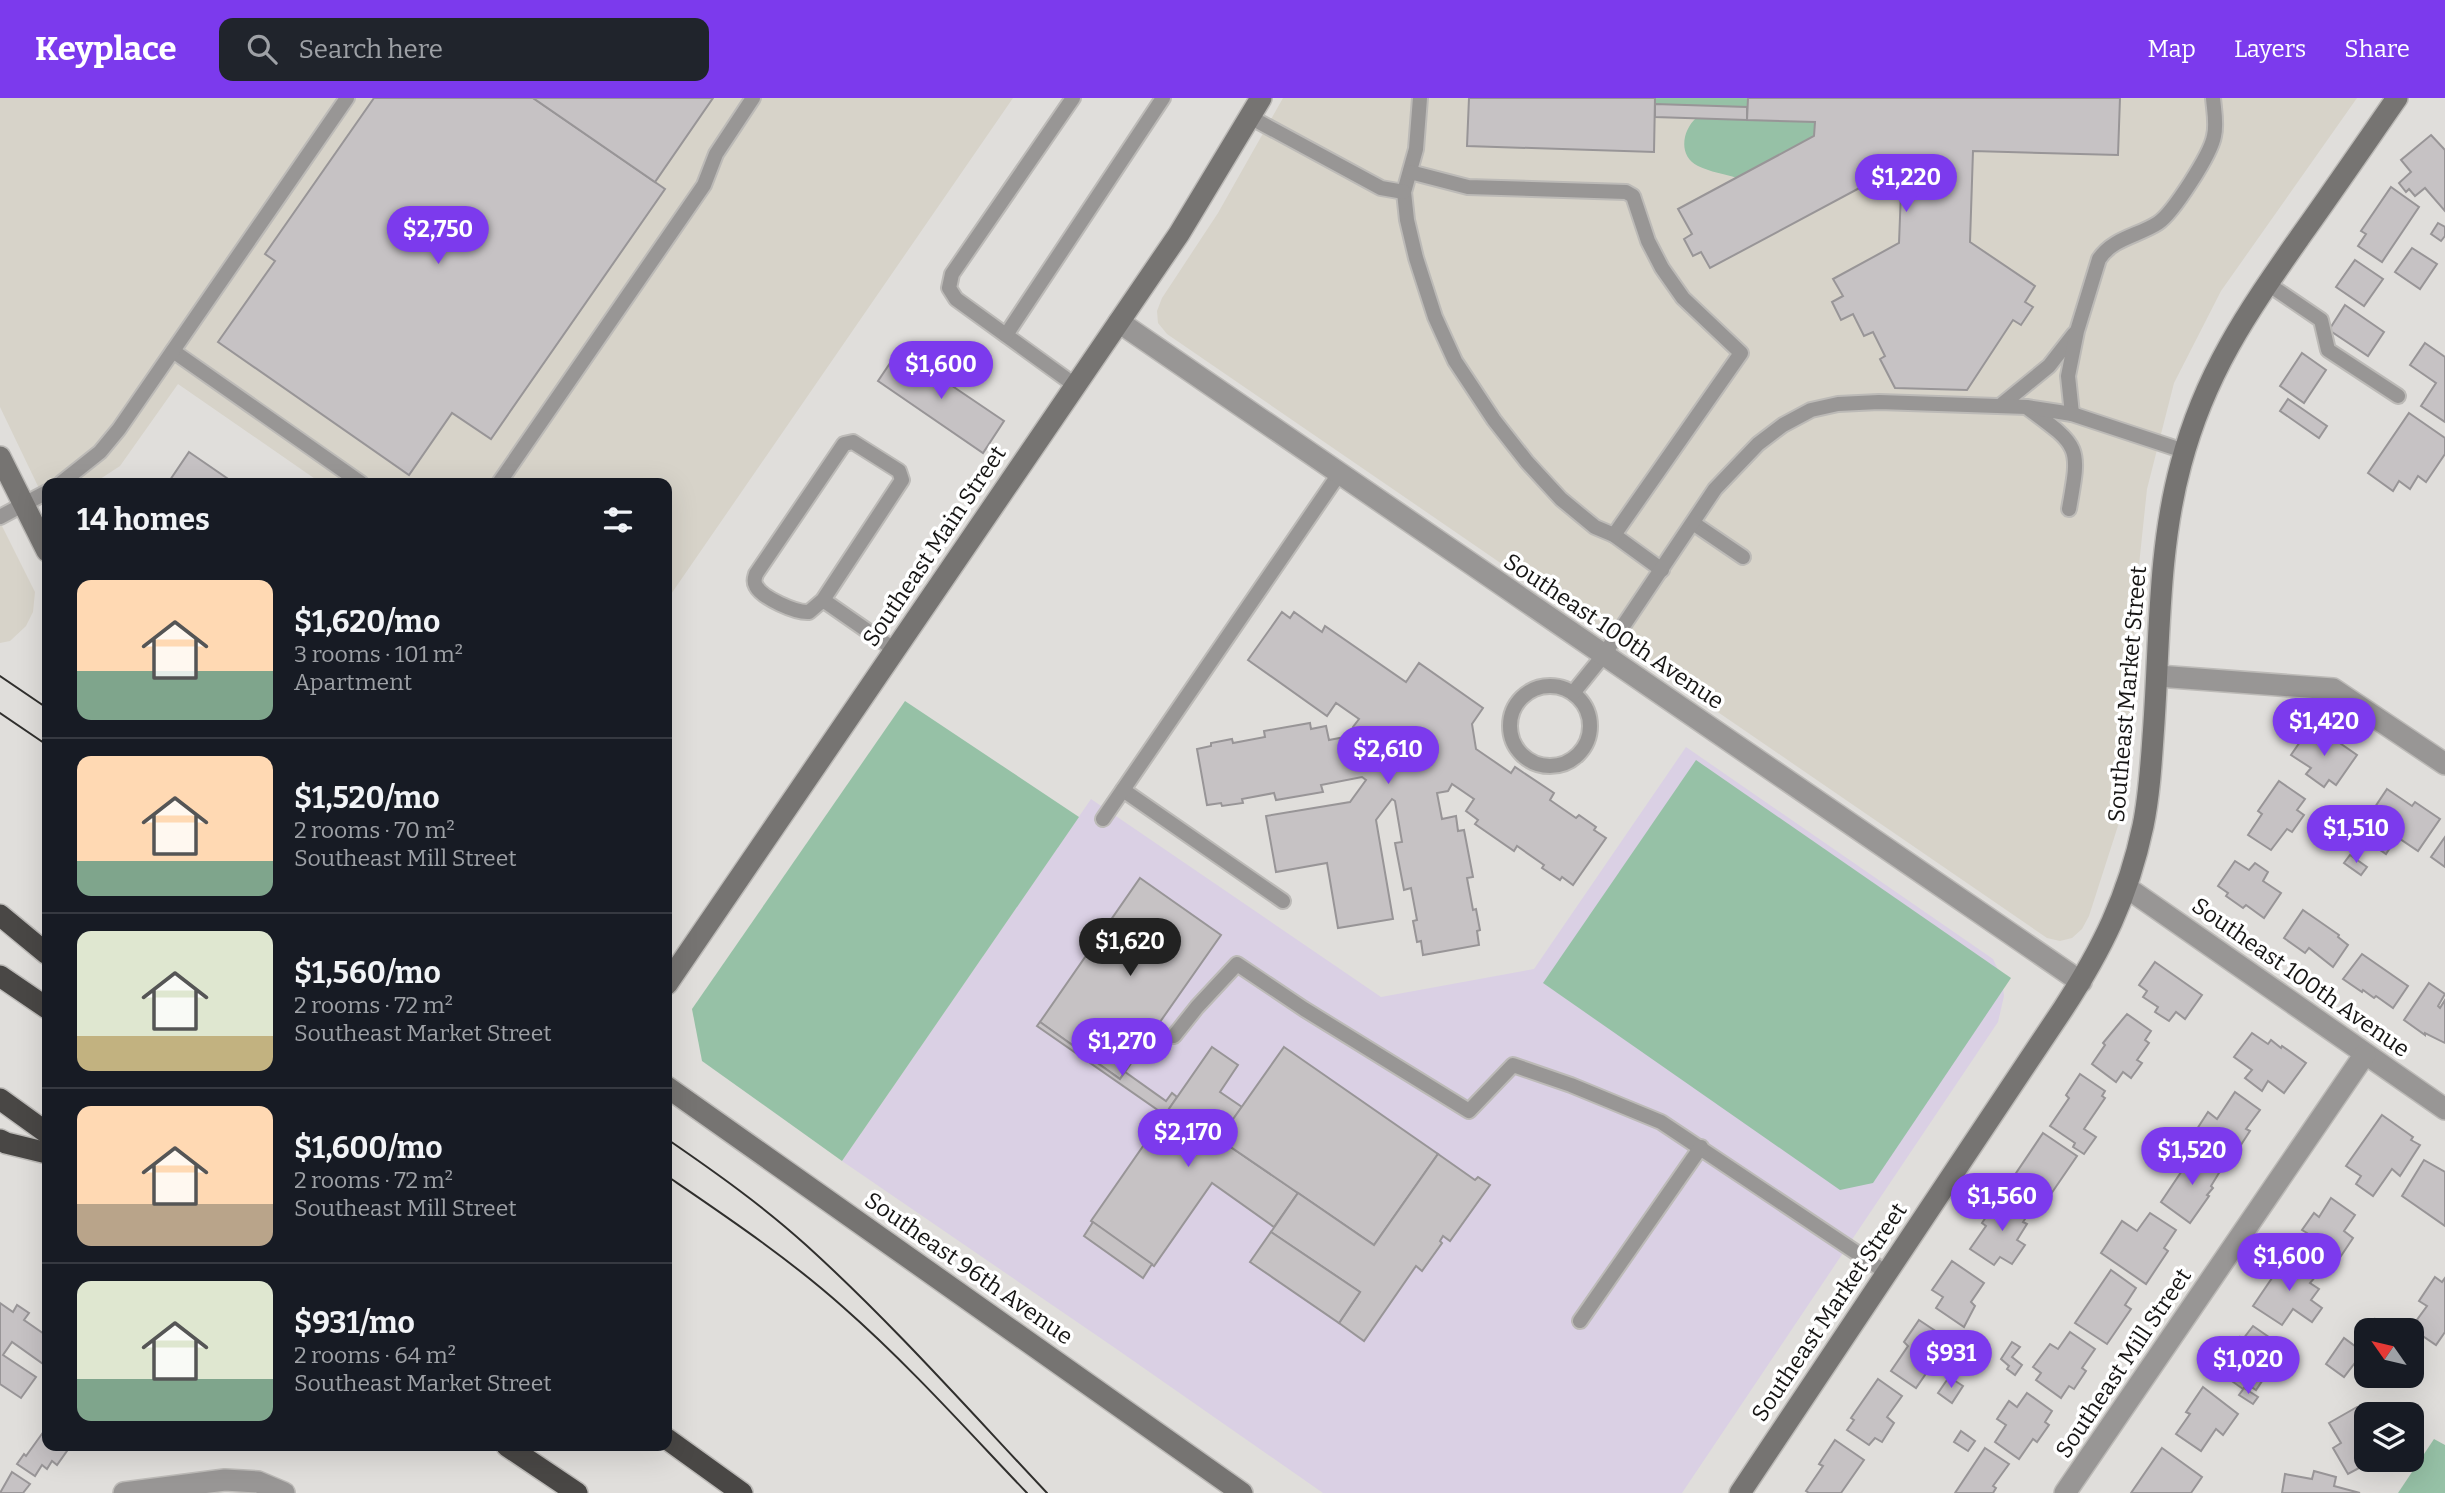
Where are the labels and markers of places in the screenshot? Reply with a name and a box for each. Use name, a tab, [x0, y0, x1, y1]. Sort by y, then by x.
pin: $1,220	[1849, 155, 1963, 214]
pin: $2,750	[381, 206, 495, 266]
pin: $1,600	[884, 342, 998, 401]
pin: $1,420	[2267, 698, 2381, 758]
pin: $2,610	[1331, 726, 1445, 786]
pin: $1,510	[2299, 806, 2413, 865]
pin: $1,620	[1073, 918, 1187, 978]
pin: $1,270	[1065, 1018, 1179, 1078]
pin: $2,170	[1131, 1110, 1245, 1169]
pin: $1,520	[2135, 1128, 2249, 1187]
pin: $1,560	[1945, 1174, 2059, 1233]
pin: $1,600	[2232, 1234, 2346, 1293]
pin: $931	[1910, 1330, 1992, 1390]
pin: $1,020	[2191, 1336, 2305, 1396]

